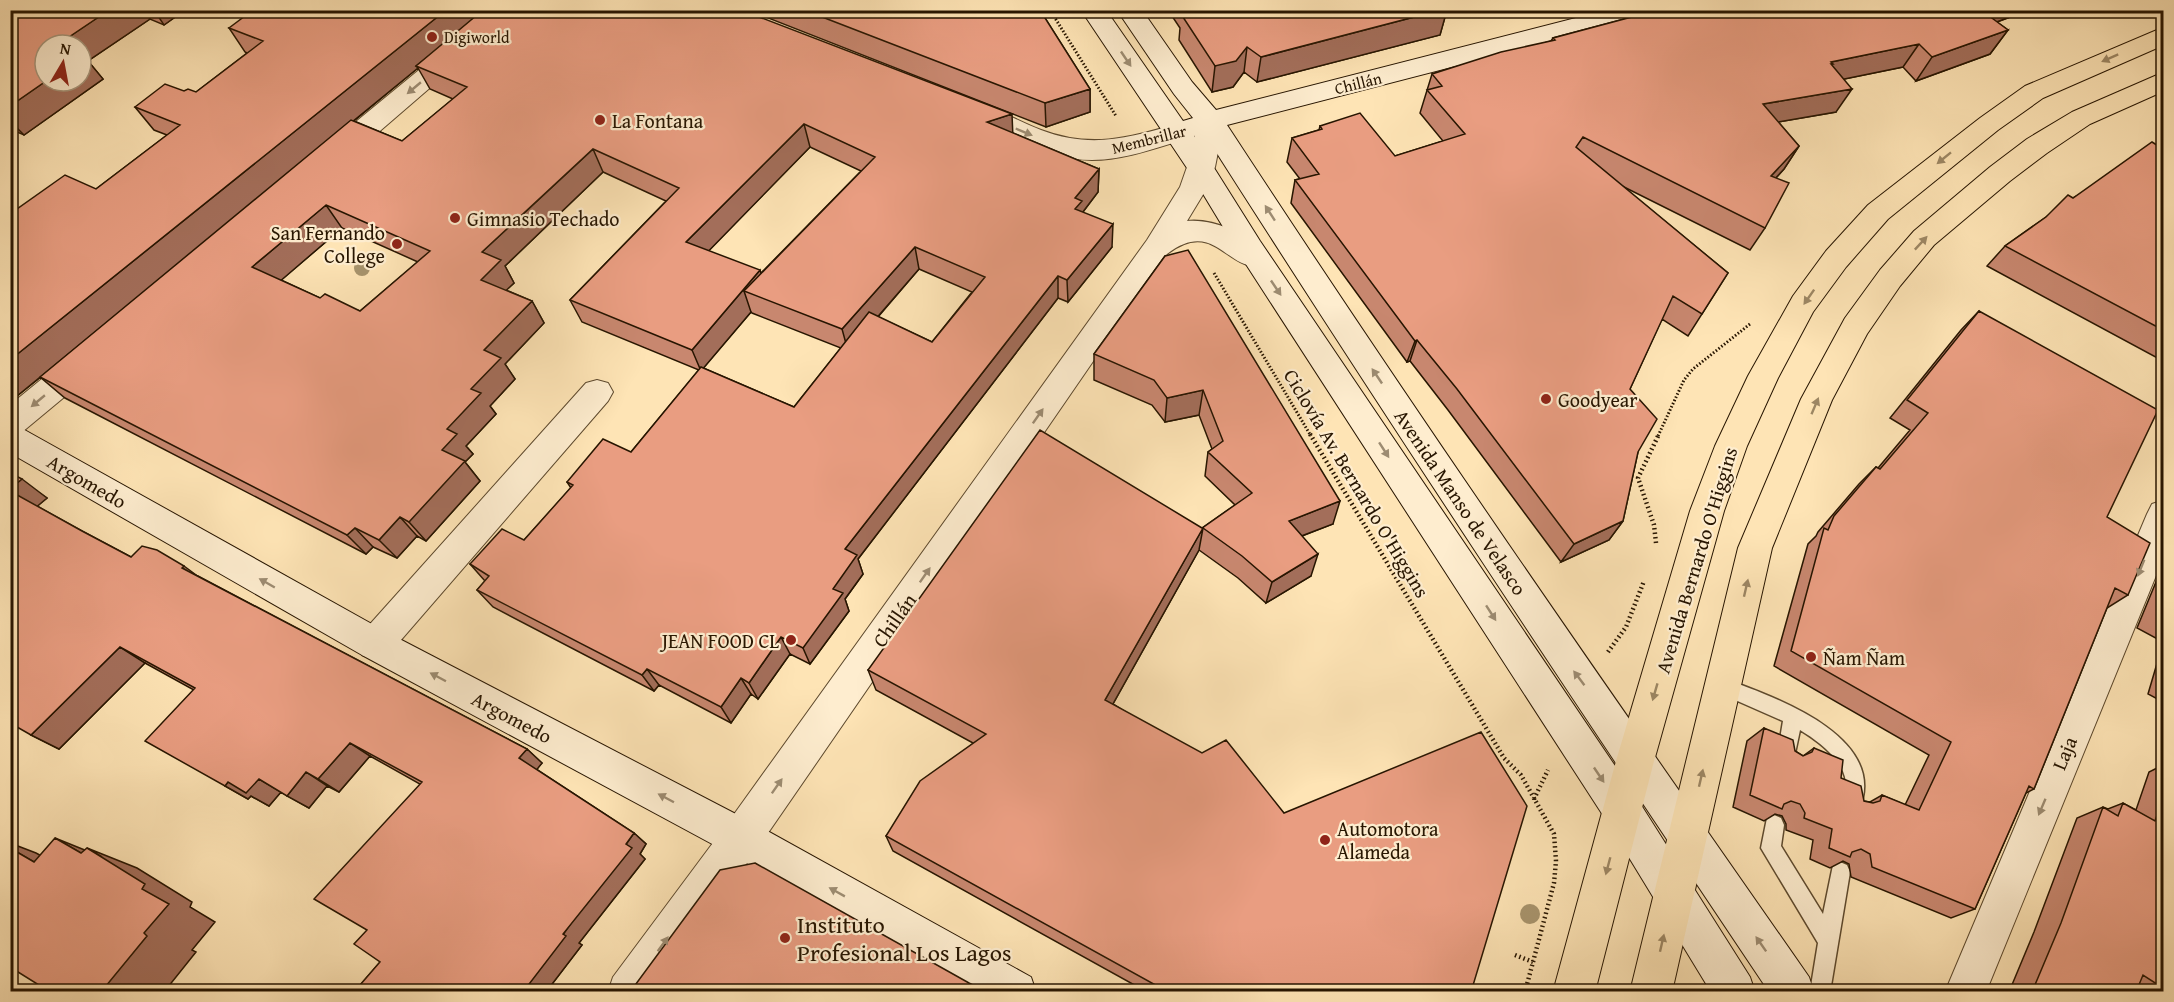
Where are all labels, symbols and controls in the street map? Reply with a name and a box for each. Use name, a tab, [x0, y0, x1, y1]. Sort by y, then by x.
place label: Digiworld	[444, 25, 510, 49]
marker: Digiworld	[425, 30, 439, 44]
north arrow	[33, 33, 93, 93]
text: N	[58, 35, 73, 61]
one-way arrow	[1120, 51, 1131, 67]
one-way arrow	[2101, 54, 2119, 63]
street label: Chillán	[1332, 66, 1384, 100]
one-way arrow	[407, 81, 422, 94]
place label: La Fontana	[612, 106, 704, 135]
marker: La Fontana	[593, 113, 607, 127]
street label: Membrillar	[1109, 118, 1189, 160]
one-way arrow	[1015, 128, 1033, 137]
one-way arrow	[1937, 151, 1952, 164]
place label: Gimnasio Techado	[467, 204, 620, 233]
one-way arrow	[1264, 205, 1275, 221]
marker: Gimnasio Techado	[448, 211, 462, 225]
place label: San Fernando College	[271, 218, 385, 270]
one-way arrow	[1913, 236, 1927, 250]
marker: San Fernando College	[390, 237, 404, 251]
one-way arrow	[1270, 279, 1282, 295]
one-way arrow	[1803, 289, 1815, 305]
street label: Ciclovía Av. Bernardo O'Higgins	[1277, 363, 1437, 603]
one-way arrow	[1371, 368, 1382, 384]
place label: Goodyear	[1558, 385, 1638, 414]
marker: Goodyear	[1539, 392, 1553, 406]
one-way arrow	[30, 394, 46, 407]
one-way arrow	[1810, 396, 1820, 414]
street label: Avenida Manso de Velasco	[1388, 403, 1534, 601]
one-way arrow	[1032, 408, 1043, 424]
one-way arrow	[1378, 442, 1389, 458]
street label: Avenida Bernardo O'Higgins	[1648, 443, 1744, 677]
street label: Argomedo	[42, 447, 132, 515]
one-way arrow	[2136, 560, 2146, 578]
one-way arrow	[919, 568, 931, 583]
one-way arrow	[258, 578, 275, 588]
one-way arrow	[1742, 578, 1751, 597]
street label: Chillán	[865, 587, 923, 653]
one-way arrow	[1485, 605, 1496, 621]
place label: JEAN FOOD CL	[659, 626, 779, 655]
marker: JEAN FOOD CL	[784, 633, 798, 647]
place label: Ñam Ñam	[1823, 643, 1906, 672]
marker: Ñam Ñam	[1804, 650, 1818, 664]
one-way arrow	[1573, 670, 1585, 685]
one-way arrow	[429, 672, 446, 682]
one-way arrow	[1650, 683, 1659, 701]
street label: Argomedo	[467, 684, 557, 750]
street label: Laja	[2044, 731, 2084, 774]
one-way arrow	[1594, 767, 1605, 783]
one-way arrow	[1697, 768, 1707, 787]
one-way arrow	[771, 779, 783, 795]
one-way arrow	[657, 793, 674, 803]
one-way arrow	[2037, 798, 2047, 816]
place label: Automotora Alameda	[1337, 814, 1439, 866]
marker: Automotora Alameda	[1318, 833, 1332, 847]
one-way arrow	[1602, 857, 1612, 875]
one-way arrow	[829, 886, 845, 897]
place label: Instituto Profesional Los Lagos	[797, 907, 1012, 970]
marker: Instituto Profesional Los Lagos	[778, 931, 792, 945]
one-way arrow	[1657, 934, 1667, 952]
one-way arrow	[1755, 936, 1767, 952]
one-way arrow	[656, 937, 668, 952]

